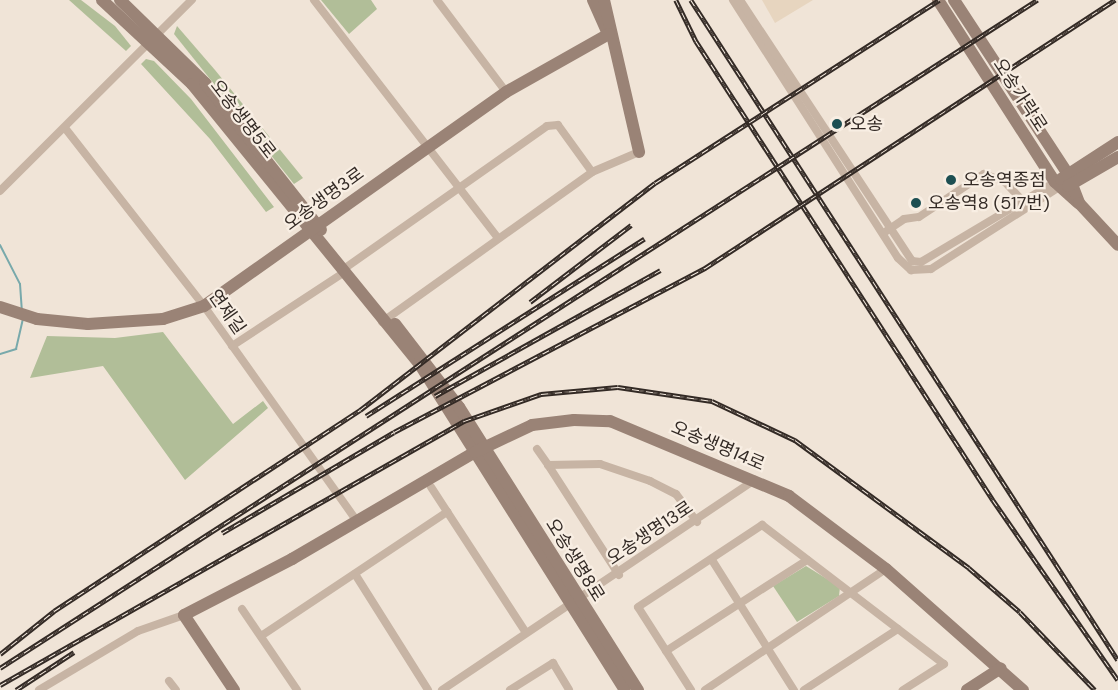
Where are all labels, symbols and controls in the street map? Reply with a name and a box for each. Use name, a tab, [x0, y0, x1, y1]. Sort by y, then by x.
street label: 오송가락로	[988, 54, 1052, 136]
street label: 오송생명5로	[206, 75, 280, 163]
place label: 오송	[850, 113, 883, 135]
marker: 오송	[828, 115, 846, 133]
street label: 오송생명3로	[280, 163, 368, 235]
place label: 오송역종점	[963, 169, 1046, 191]
marker: 오송역종점	[944, 173, 958, 187]
place label: 오송역8 (517번)	[928, 192, 1050, 214]
marker: 오송역8 (517번)	[909, 196, 923, 210]
street label: 연제길	[204, 285, 250, 339]
street label: 오송생명14로	[668, 417, 768, 475]
street label: 오송생명13로	[603, 496, 697, 570]
street label: 오송생명8로	[541, 515, 609, 605]

